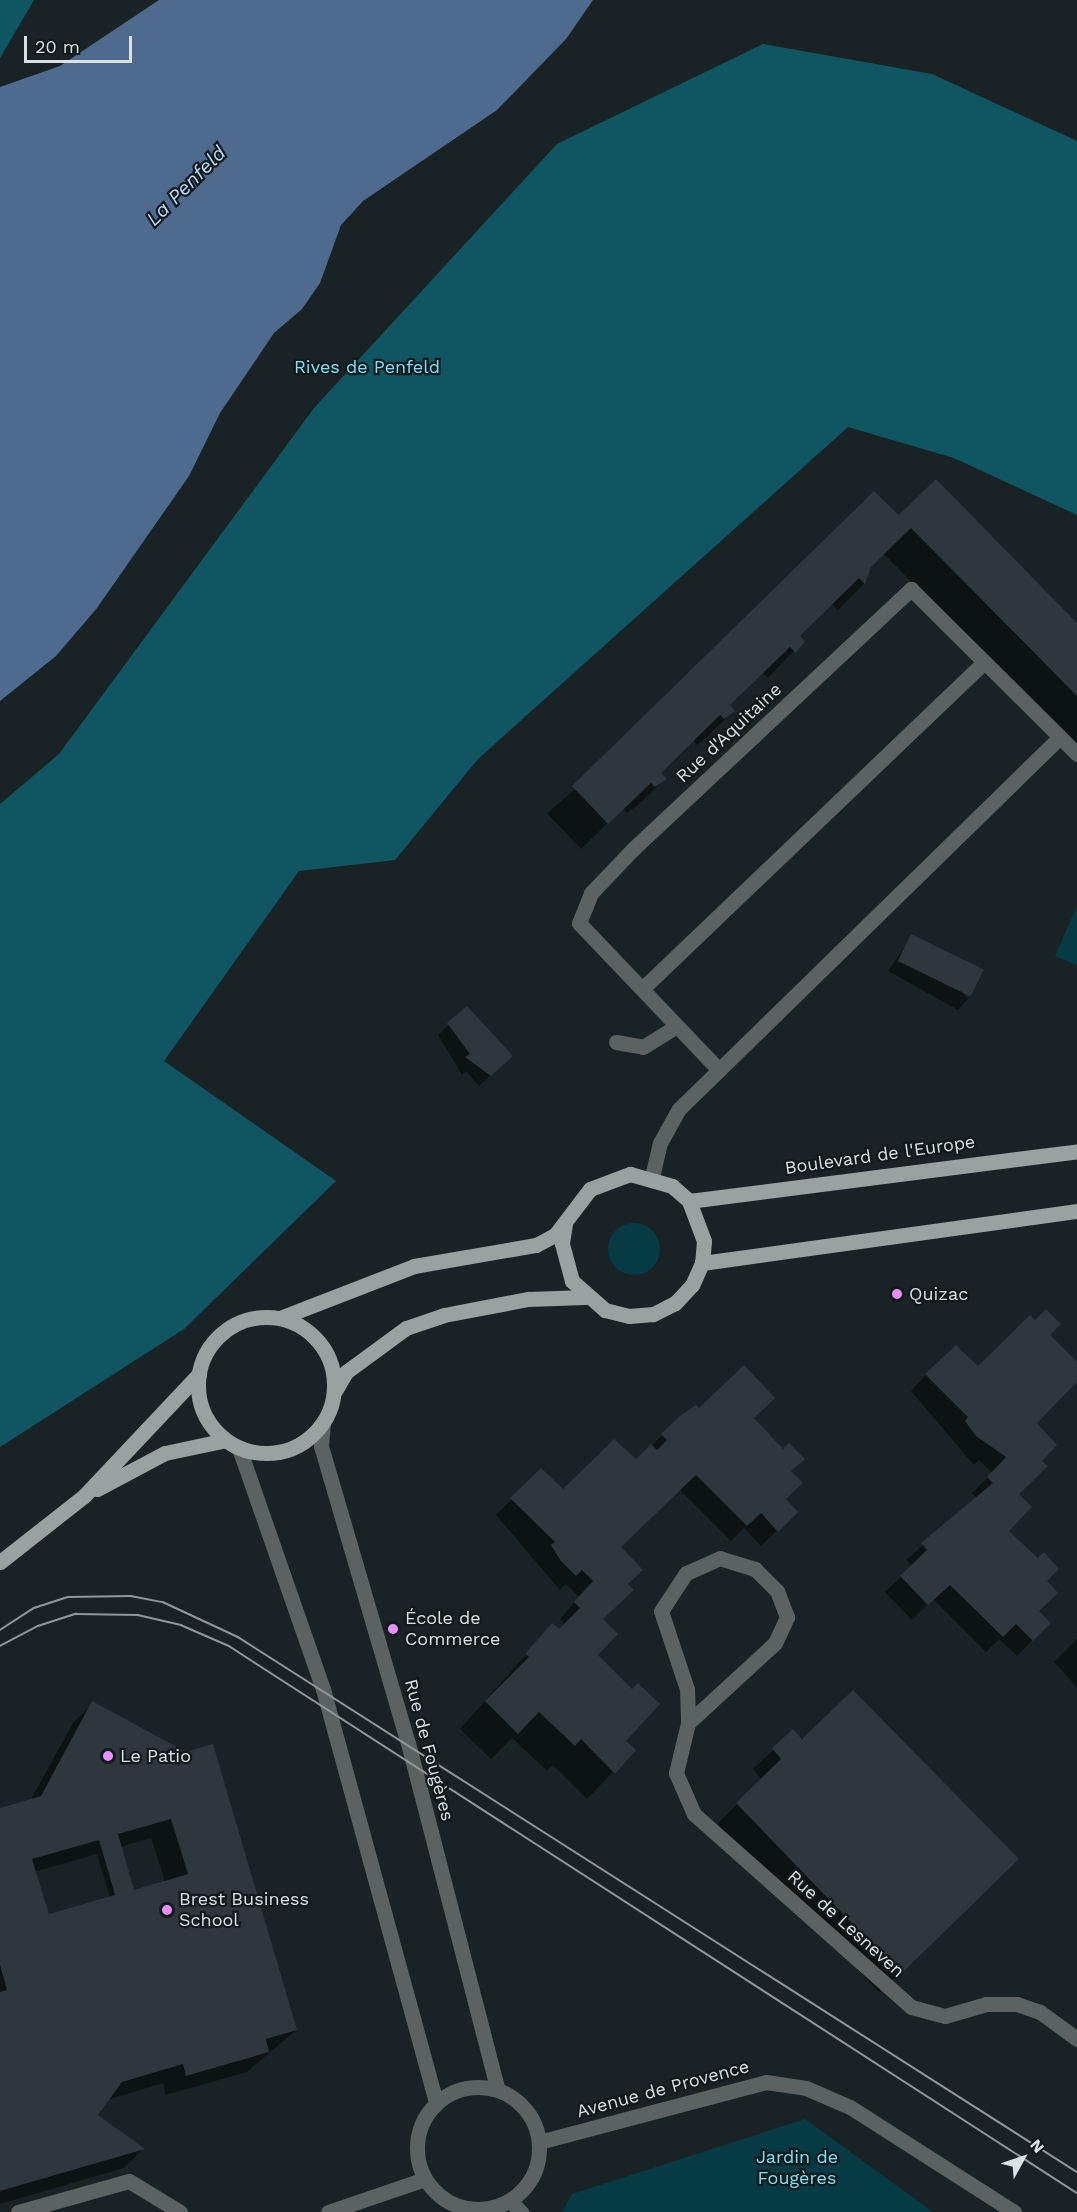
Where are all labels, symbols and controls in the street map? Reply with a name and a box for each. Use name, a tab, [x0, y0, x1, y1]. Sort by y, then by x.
scale bar	[27, 24, 135, 62]
text: 20 m	[35, 36, 80, 57]
water label: La Penfeld	[141, 141, 231, 231]
park label: Rives de Penfeld	[294, 356, 440, 378]
street label: Rue d'Aquitaine	[672, 679, 786, 787]
street label: Boulevard de l'Europe	[783, 1131, 977, 1179]
place label: Quizac	[909, 1283, 968, 1305]
marker: Quizac	[890, 1287, 904, 1301]
place label: École de Commerce	[405, 1608, 500, 1650]
marker: École de Commerce	[386, 1622, 400, 1636]
street label: Rue de Fougères	[400, 1677, 458, 1823]
place label: Le Patio	[120, 1745, 191, 1767]
marker: Le Patio	[101, 1749, 115, 1763]
street label: Rue de Lesneven	[783, 1866, 909, 1982]
place label: Brest Business School	[179, 1889, 309, 1932]
marker: Brest Business School	[160, 1903, 174, 1917]
street label: Avenue de Provence	[574, 2056, 752, 2122]
north arrow	[993, 2128, 1053, 2188]
text: N	[1026, 2135, 1048, 2157]
park label: Jardin de Fougères	[756, 2147, 838, 2190]

